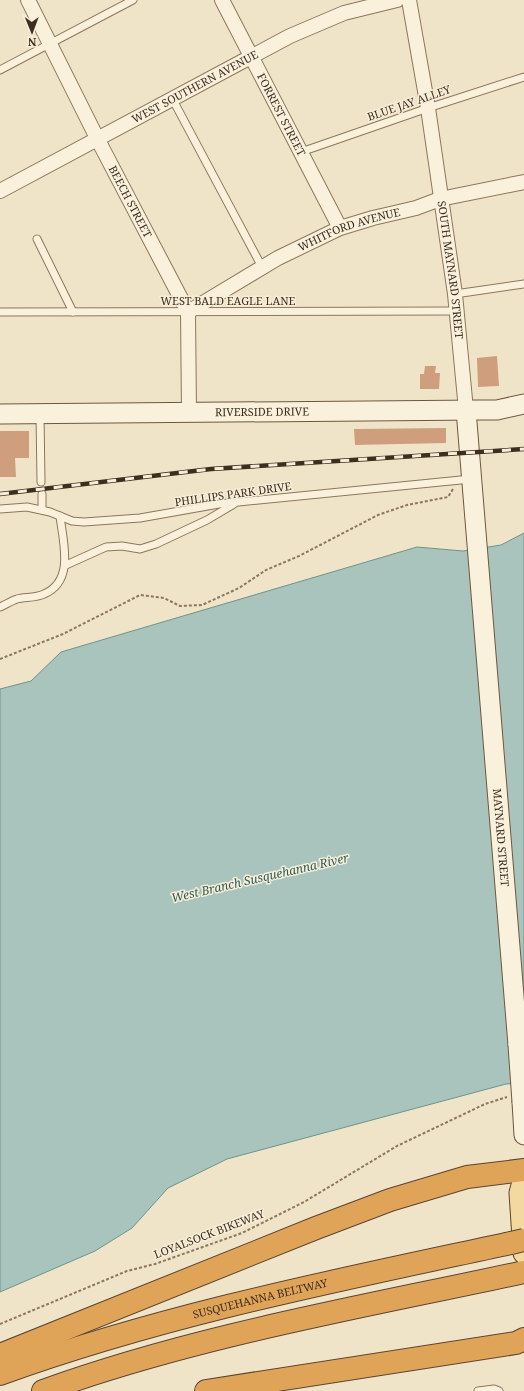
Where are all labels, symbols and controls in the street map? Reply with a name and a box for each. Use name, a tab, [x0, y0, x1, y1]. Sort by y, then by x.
north arrow	[12, 12, 52, 52]
text: N	[27, 35, 37, 50]
street label: WEST SOUTHERN AVENUE	[129, 46, 261, 126]
street label: FORREST STREET	[254, 70, 310, 159]
street label: BLUE JAY ALLEY	[365, 81, 453, 124]
street label: BEECH STREET	[106, 163, 156, 240]
street label: SOUTH MAYNARD STREET	[435, 200, 467, 340]
street label: WHITFORD AVENUE	[295, 204, 402, 254]
street label: WEST BALD EAGLE LANE	[161, 293, 296, 308]
street label: RIVERSIDE DRIVE	[215, 403, 309, 419]
street label: PHILLIPS PARK DRIVE	[174, 478, 292, 509]
street label: MAYNARD STREET	[490, 788, 513, 888]
water label: West Branch Susquehanna River	[169, 849, 351, 906]
street label: LOYALSOCK BIKEWAY	[152, 1206, 266, 1262]
street label: SUSQUEHANNA BELTWAY	[191, 1275, 329, 1322]

